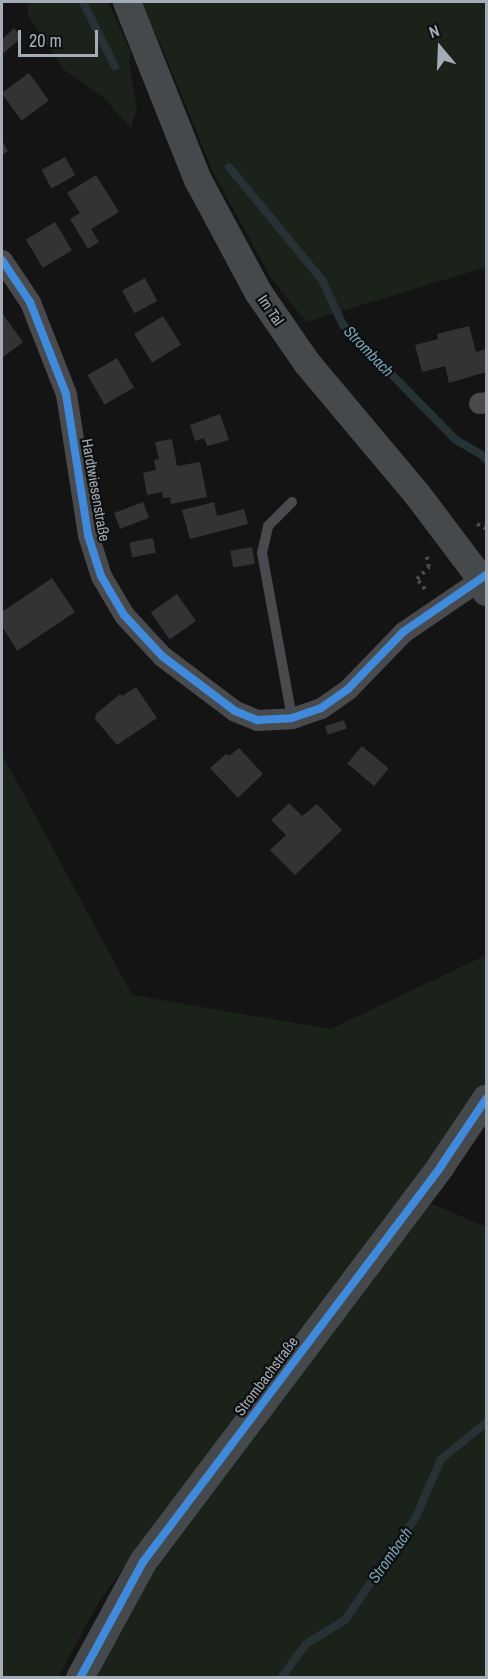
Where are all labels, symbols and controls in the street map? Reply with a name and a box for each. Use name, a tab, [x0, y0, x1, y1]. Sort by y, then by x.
scale bar	[21, 18, 100, 56]
north arrow	[410, 18, 470, 78]
text: N	[426, 19, 442, 43]
text: 20 m	[29, 28, 62, 53]
street label: Im Tal	[254, 291, 288, 329]
water label: Strombach	[340, 322, 398, 380]
street label: Hardtwiesenstraße	[78, 437, 114, 543]
street label: Strombachstraße	[230, 1333, 302, 1419]
water label: Strombach	[364, 1524, 416, 1586]

